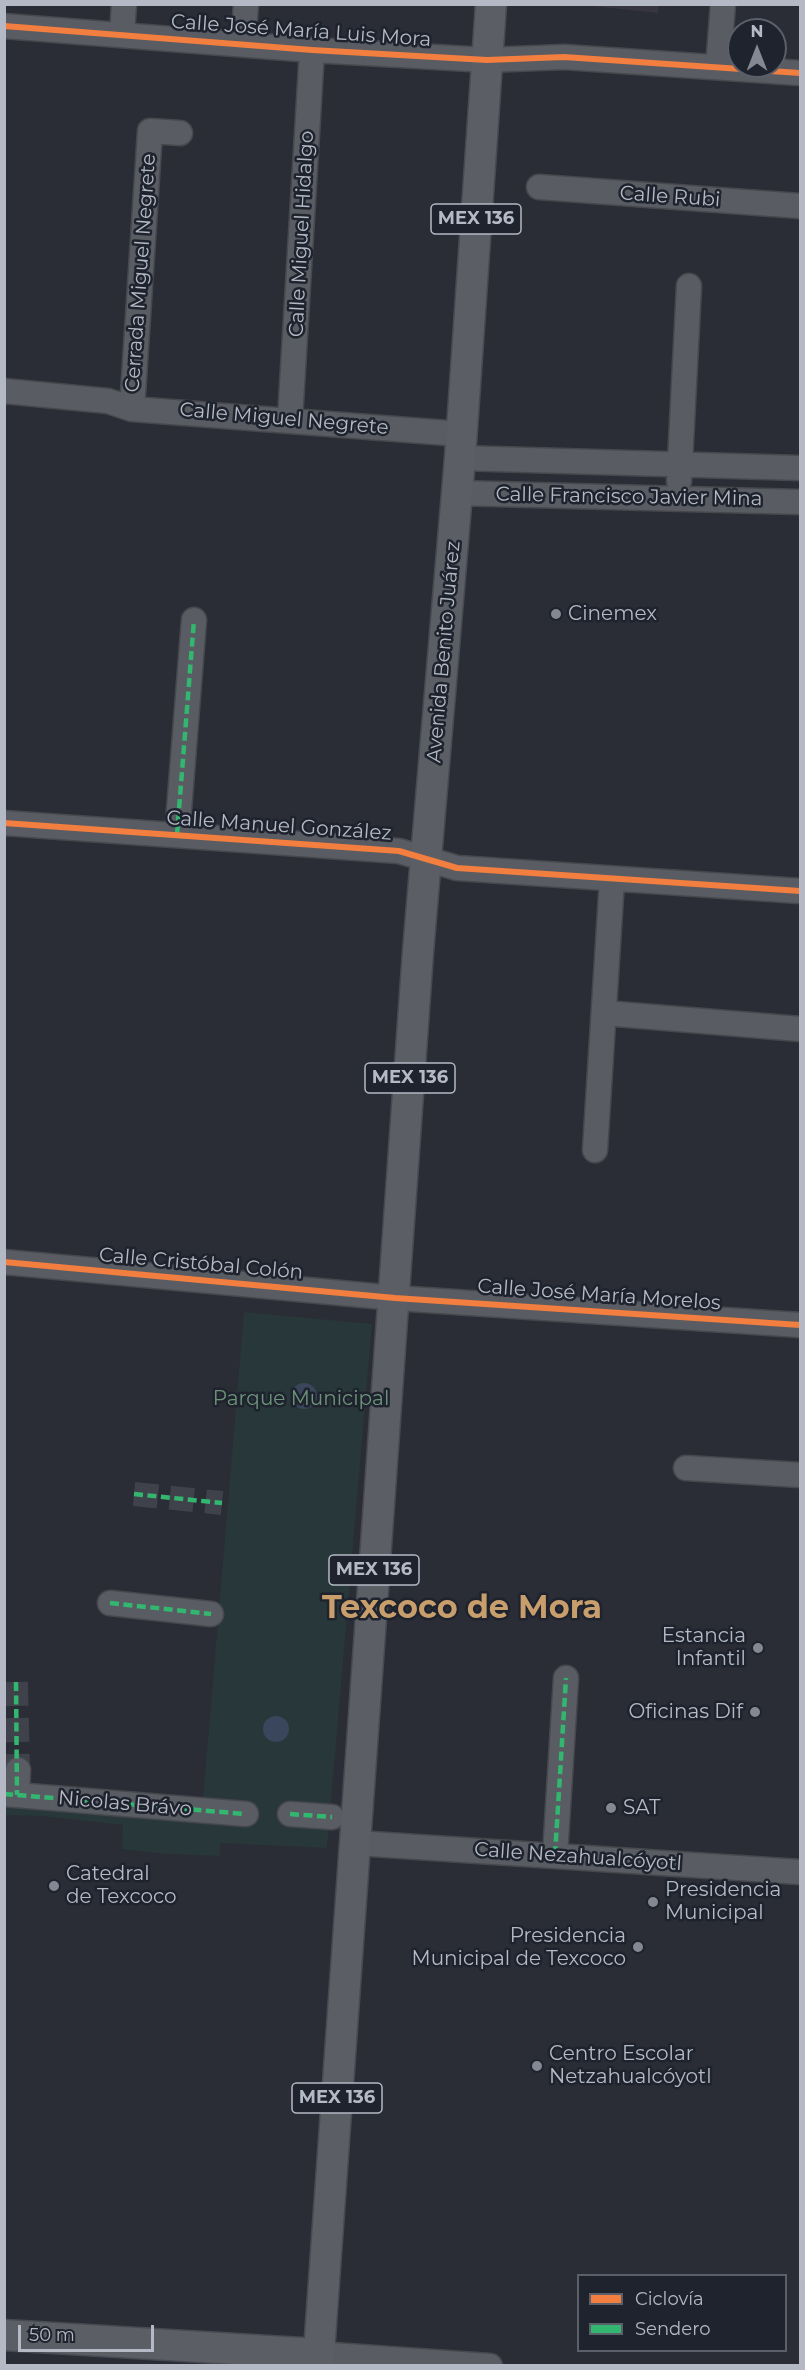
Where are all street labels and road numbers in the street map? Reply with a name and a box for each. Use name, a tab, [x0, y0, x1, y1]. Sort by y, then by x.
street label: Calle José María Luis Mora	[170, 10, 432, 52]
street label: Calle Miguel Hidalgo	[285, 130, 319, 338]
street label: Cerrada Miguel Negrete	[121, 153, 161, 393]
street label: Calle Rubi	[619, 182, 721, 212]
road number: MEX 136	[431, 204, 521, 234]
street label: Calle Miguel Negrete	[178, 398, 390, 440]
street label: Calle Francisco Javier Mina	[495, 483, 763, 511]
street label: Avenida Benito Juárez	[422, 540, 466, 764]
street label: Calle Manuel González	[166, 806, 392, 846]
road number: MEX 136	[365, 1063, 455, 1093]
street label: Calle Cristóbal Colón	[98, 1243, 304, 1285]
street label: Calle José María Morelos	[477, 1275, 721, 1315]
road number: MEX 136	[329, 1555, 419, 1585]
street label: Nicolas Brávo	[57, 1786, 193, 1822]
street label: Calle Nezahualcóyotl	[473, 1838, 683, 1876]
road number: MEX 136	[292, 2083, 382, 2113]

